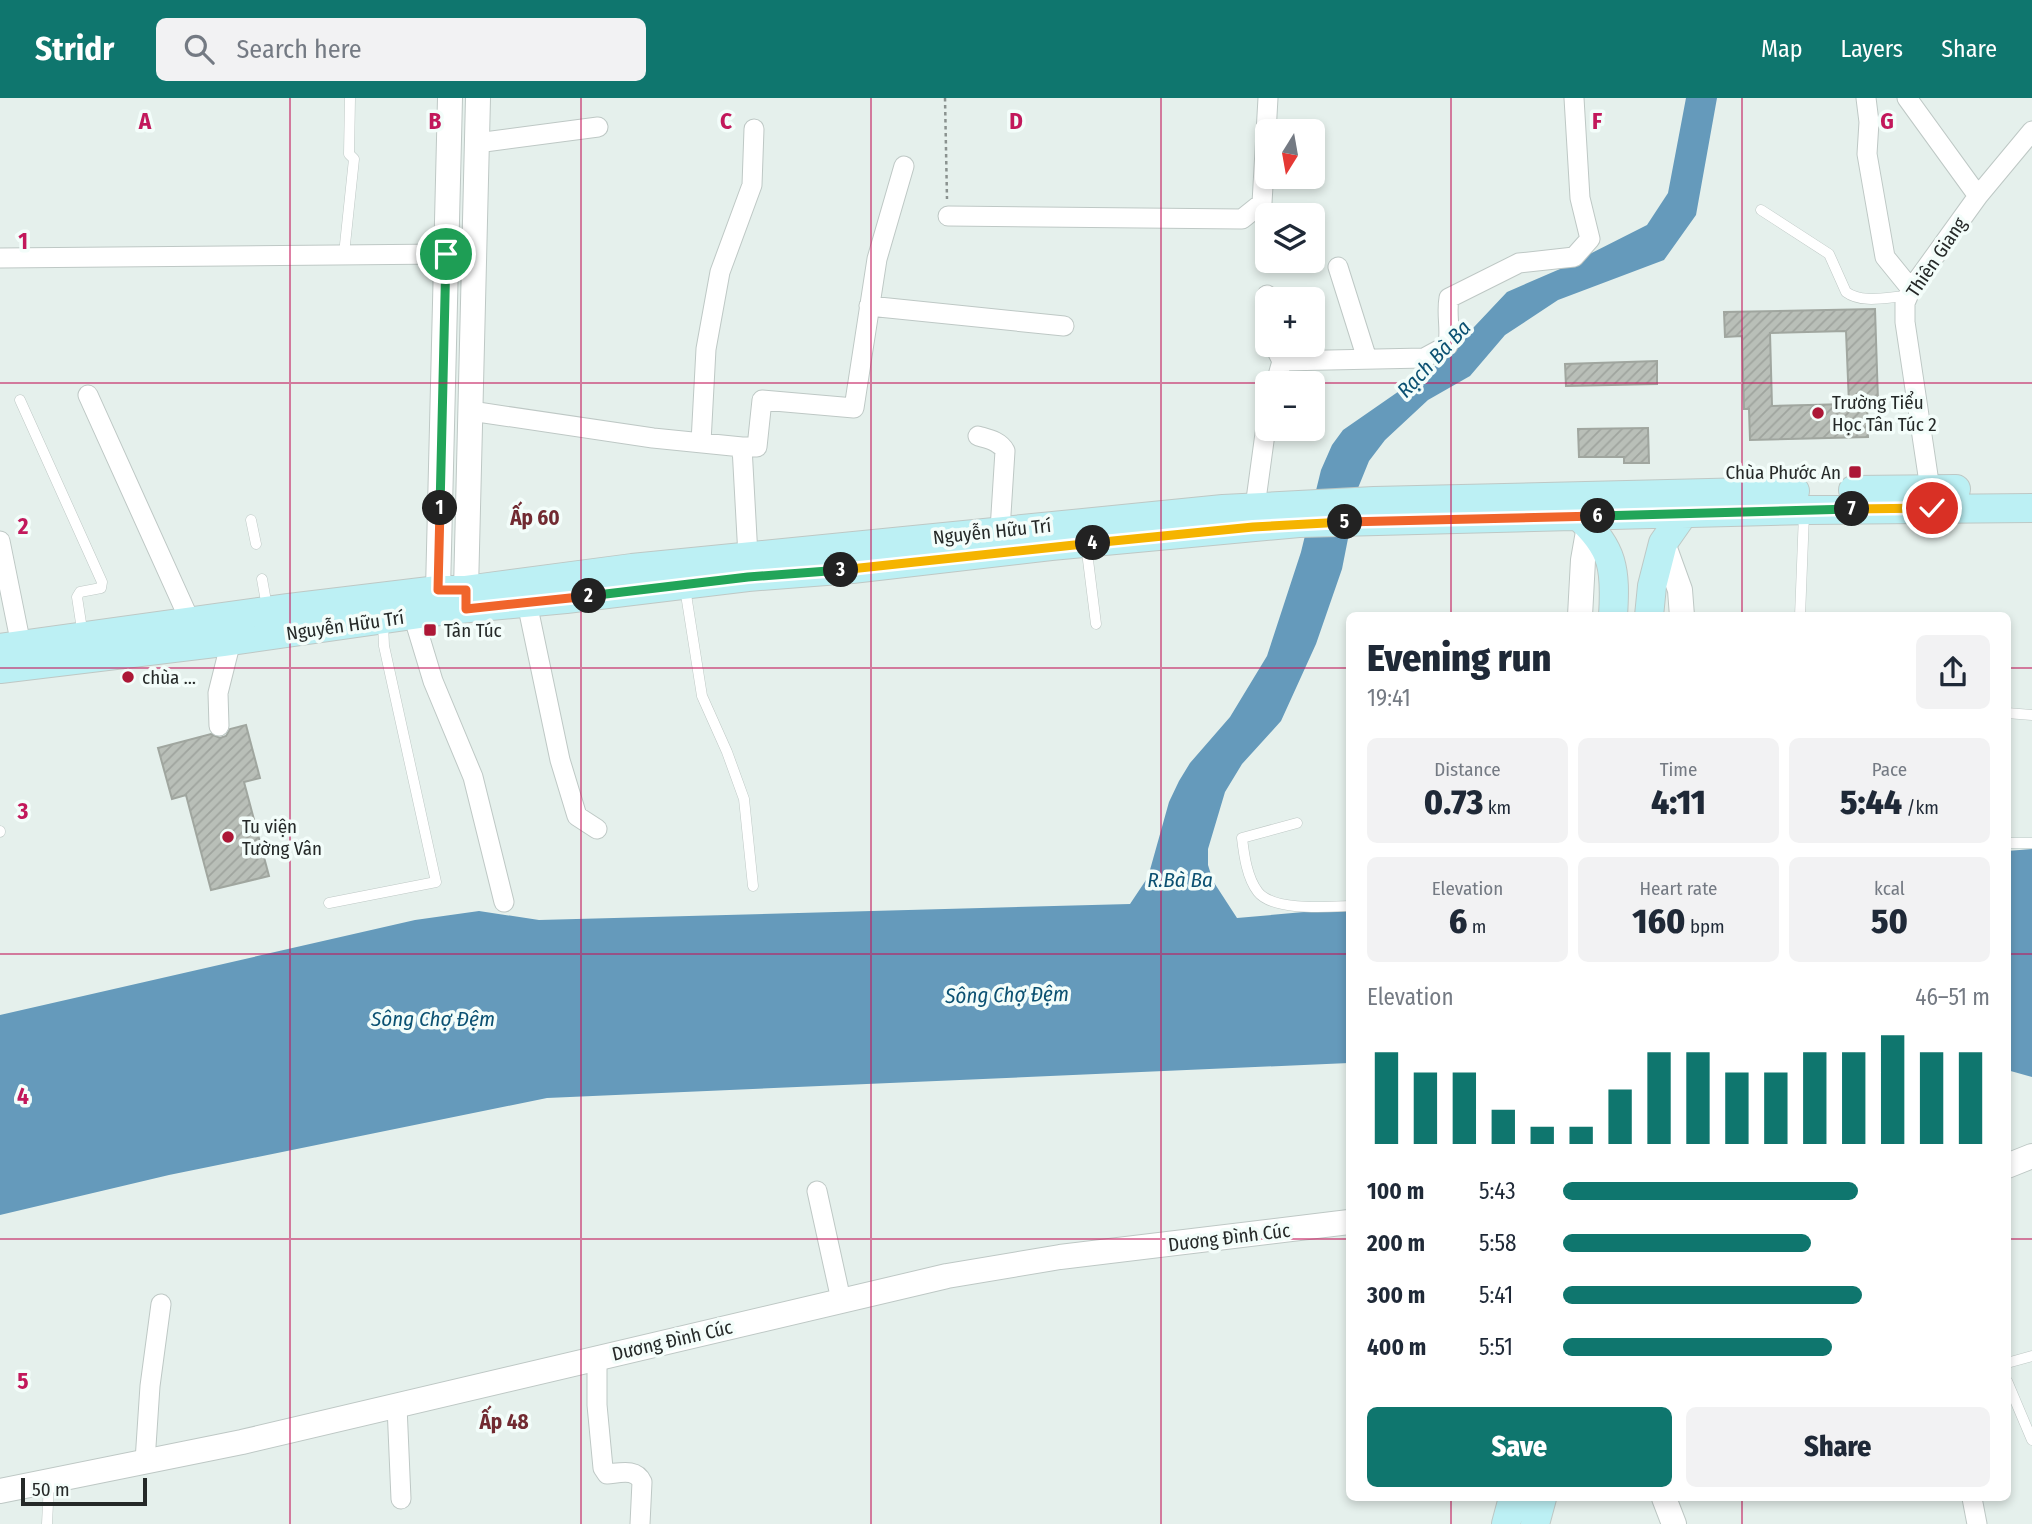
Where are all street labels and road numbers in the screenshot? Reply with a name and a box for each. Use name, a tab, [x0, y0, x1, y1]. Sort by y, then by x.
street label: Thiên Giang	[1901, 213, 1972, 302]
street label: Nguyễn Hữu Trí	[932, 514, 1052, 549]
street label: Nguyễn Hữu Trí	[285, 606, 406, 645]
street label: Dương Đình Cúc	[1167, 1219, 1291, 1256]
street label: Dương Đình Cúc	[610, 1315, 735, 1366]

